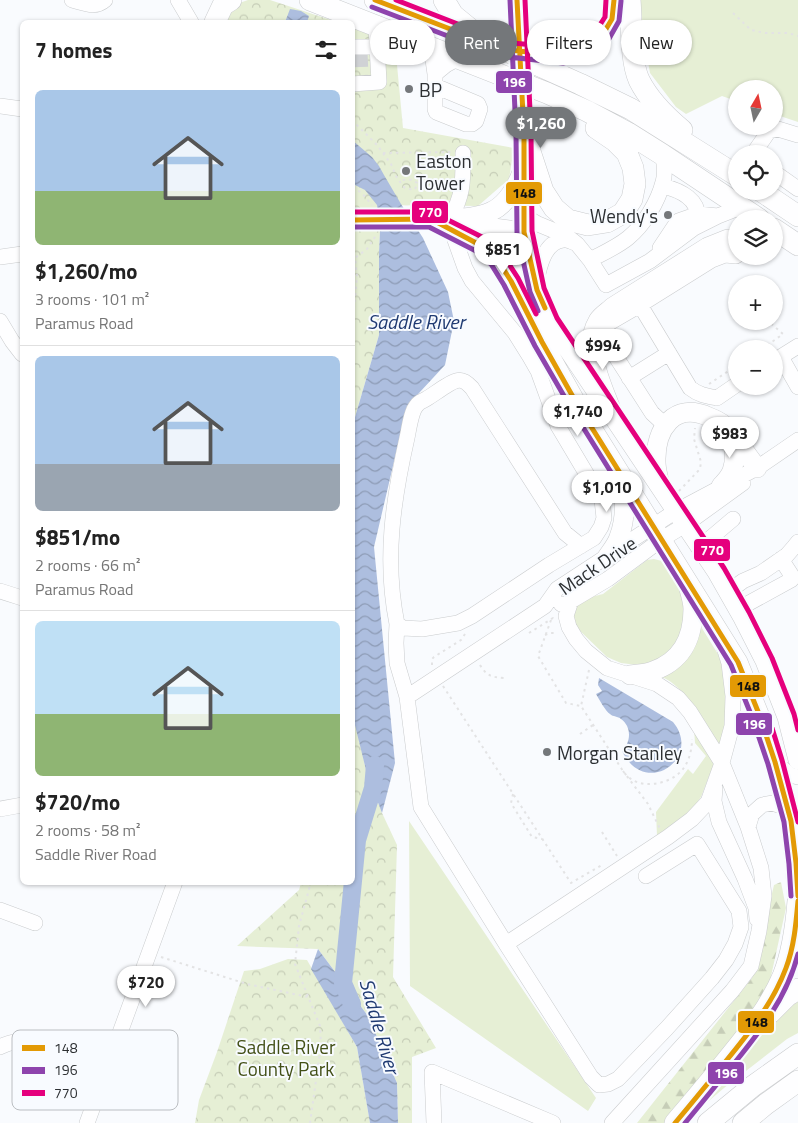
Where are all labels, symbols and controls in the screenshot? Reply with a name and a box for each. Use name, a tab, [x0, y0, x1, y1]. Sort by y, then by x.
chip: Buy	[370, 20, 435, 65]
chip: Rent	[445, 20, 517, 65]
chip: Filters	[527, 20, 611, 65]
chip: New	[621, 20, 692, 65]
text: 7 homes	[35, 34, 112, 66]
icon: filters	[312, 36, 340, 64]
line badge: 196	[495, 70, 533, 94]
text: 196	[502, 71, 526, 92]
place label: BP	[419, 75, 442, 104]
north arrow	[728, 80, 782, 135]
map controls	[728, 80, 783, 395]
marker: BP	[403, 83, 415, 95]
pin: $1,260	[500, 106, 582, 149]
text: $1,260	[516, 111, 566, 135]
icon: home	[143, 123, 233, 213]
button: locate	[728, 145, 783, 200]
place label: Easton Tower	[416, 146, 472, 197]
marker: Easton Tower	[400, 165, 412, 177]
line badge: 148	[505, 181, 543, 205]
text: 148	[512, 182, 536, 203]
line badge: 770	[411, 200, 449, 224]
text: 770	[418, 201, 442, 222]
place label: Wendy's	[590, 201, 658, 230]
marker: Wendy's	[662, 209, 674, 221]
button: layers	[728, 210, 783, 265]
pin: $851	[473, 232, 533, 275]
text: $851	[485, 237, 521, 261]
text: $1,260/mo	[35, 255, 137, 287]
button: +	[728, 275, 783, 330]
text: 3 rooms · 101 m²	[35, 287, 149, 311]
water label: Saddle River	[367, 306, 468, 337]
text: Paramus Road	[35, 311, 133, 335]
pin: $994	[573, 328, 633, 371]
text: $994	[585, 333, 621, 357]
button: −	[728, 340, 783, 395]
icon: home	[143, 388, 233, 478]
pin: $1,740	[537, 394, 619, 437]
text: $1,740	[553, 399, 603, 423]
pin: $983	[700, 416, 760, 459]
text: $983	[712, 421, 748, 445]
pin: $1,010	[566, 470, 648, 513]
text: $1,010	[582, 475, 632, 499]
text: $851/mo	[35, 521, 120, 553]
street label: Mack Drive	[552, 528, 642, 602]
line badge: 770	[693, 538, 731, 562]
text: 770	[700, 539, 724, 560]
text: 2 rooms · 66 m²	[35, 553, 140, 577]
text: Paramus Road	[35, 577, 133, 601]
icon: home	[143, 653, 233, 743]
line badge: 148	[729, 674, 767, 698]
text: 148	[736, 675, 760, 696]
line badge: 196	[735, 712, 773, 736]
text: 196	[742, 713, 766, 734]
place label: Morgan Stanley	[557, 738, 683, 767]
marker: Morgan Stanley	[541, 746, 553, 758]
text: $720/mo	[35, 786, 120, 818]
text: 2 rooms · 58 m²	[35, 818, 140, 842]
text: Saddle River Road	[35, 842, 157, 866]
pin: $720	[116, 966, 176, 1008]
text: $720	[128, 970, 164, 994]
water label: Saddle River	[352, 975, 409, 1080]
line badge: 148	[737, 1010, 775, 1034]
text: 148	[744, 1011, 768, 1032]
legend	[12, 1030, 178, 1110]
park label: Saddle River County Park	[236, 1032, 336, 1083]
text: 148	[54, 1037, 78, 1058]
text: 196	[54, 1059, 78, 1080]
line badge: 196	[707, 1061, 745, 1085]
text: 196	[714, 1062, 738, 1083]
text: 770	[54, 1082, 78, 1103]

